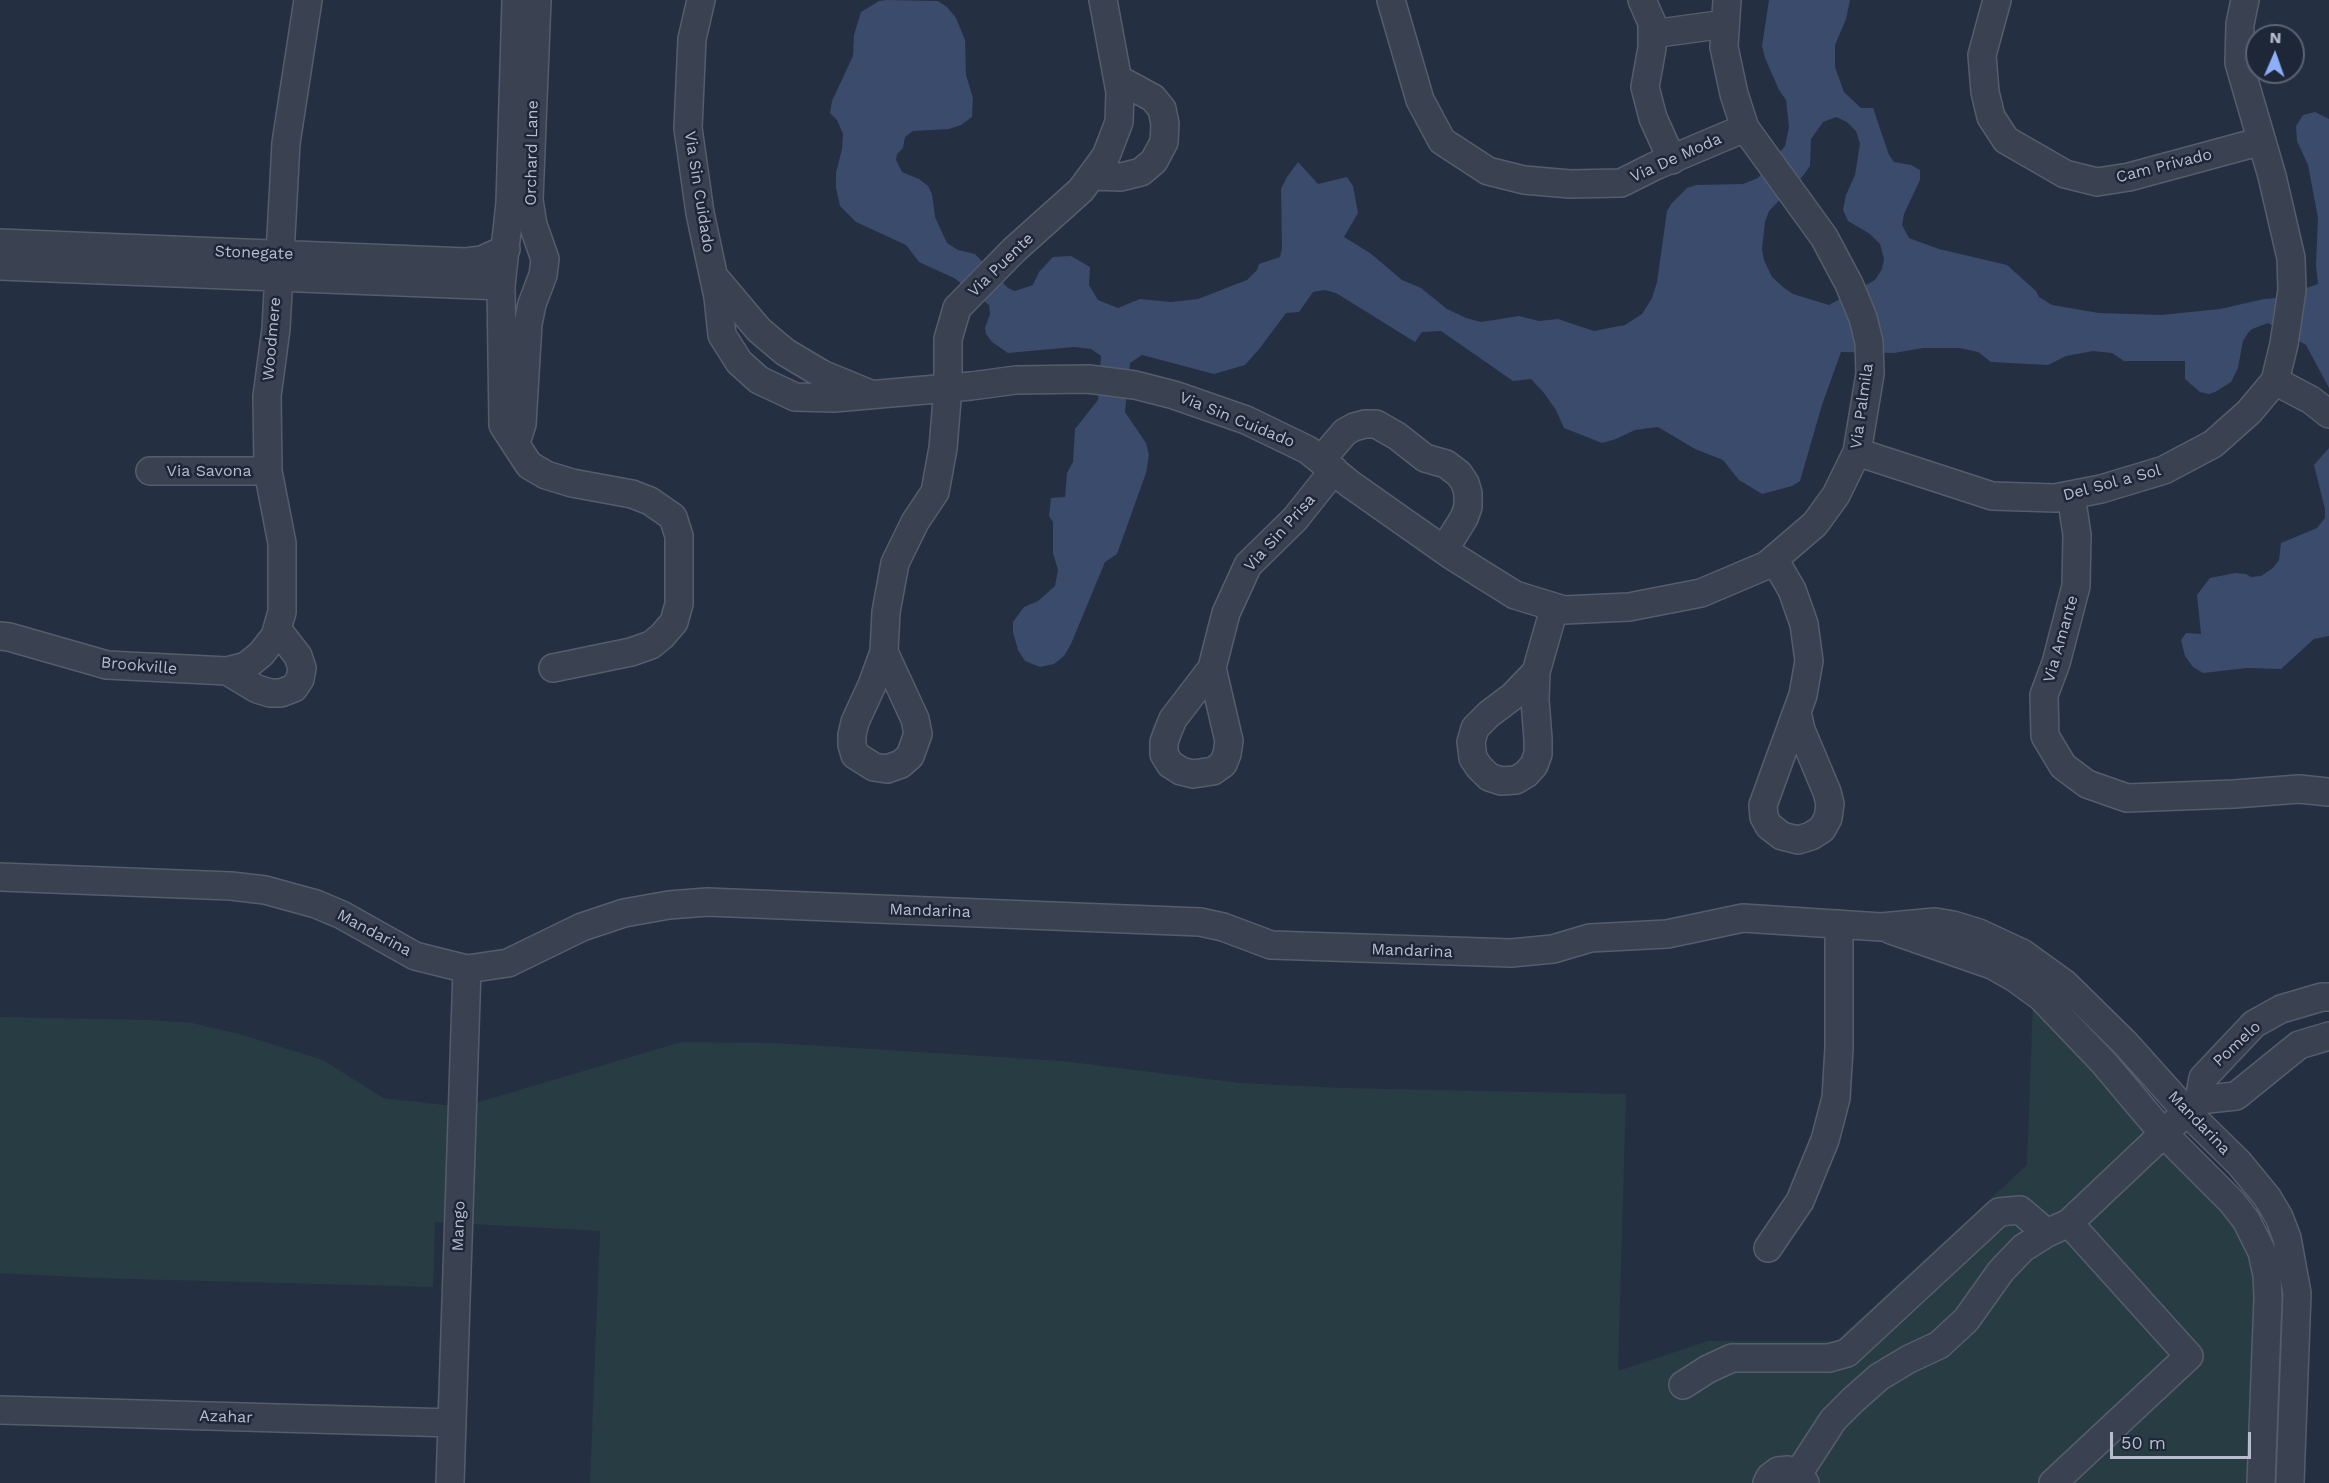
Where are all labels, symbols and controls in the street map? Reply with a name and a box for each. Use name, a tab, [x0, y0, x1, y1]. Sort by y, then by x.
north arrow	[2245, 24, 2305, 84]
text: N	[2269, 28, 2282, 47]
street label: Orchard Lane	[521, 100, 543, 206]
street label: Via De Moda	[1628, 129, 1724, 187]
street label: Via Sin Cuidado	[680, 130, 718, 254]
street label: Cam Privado	[2114, 145, 2214, 187]
street label: Via Puente	[964, 229, 1038, 301]
street label: Stonegate	[214, 242, 294, 264]
street label: Woodmere	[259, 296, 285, 382]
street label: Via Palmila	[1846, 362, 1878, 450]
street label: Via Sin Cuidado	[1176, 388, 1298, 452]
street label: Via Savona	[167, 461, 251, 481]
street label: Del Sol a Sol	[2061, 461, 2163, 505]
street label: Via Sin Prisa	[1240, 491, 1320, 575]
street label: Via Amante	[2039, 593, 2083, 685]
street label: Brookville	[100, 653, 178, 679]
street label: Mandarina	[889, 900, 971, 922]
street label: Mandarina	[334, 905, 414, 961]
street label: Mandarina	[1371, 940, 1453, 962]
street label: Pomelo	[2209, 1017, 2265, 1071]
street label: Mandarina	[2164, 1087, 2234, 1159]
street label: Mango	[449, 1200, 469, 1252]
street label: Azahar	[199, 1406, 253, 1428]
scale bar	[2113, 1420, 2254, 1458]
text: 50 m	[2121, 1432, 2166, 1453]

